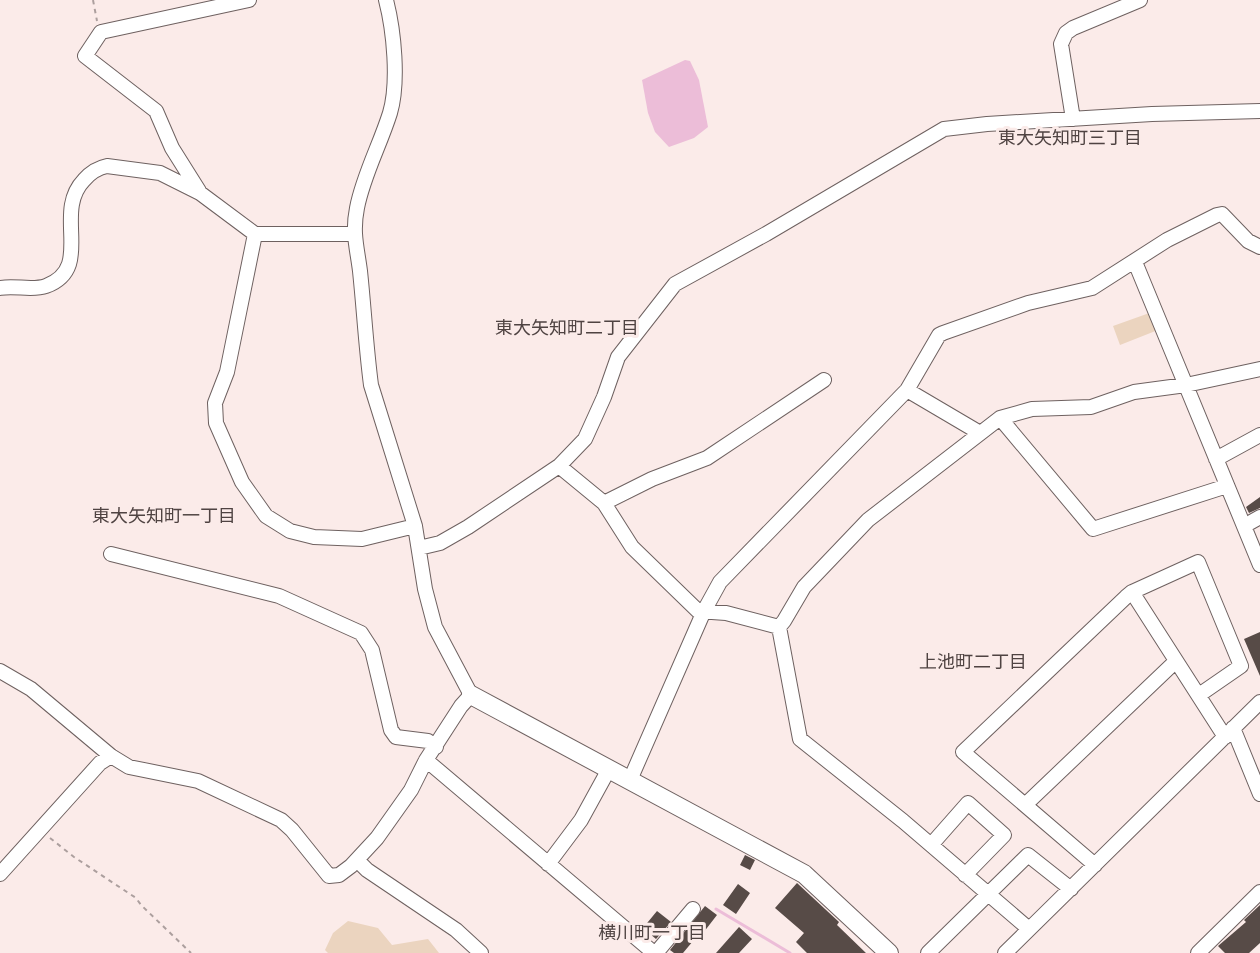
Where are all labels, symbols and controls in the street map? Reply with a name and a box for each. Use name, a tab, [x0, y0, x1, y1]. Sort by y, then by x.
district label: 東大矢知町三丁目	[998, 127, 1142, 149]
district label: 東大矢知町二丁目	[495, 317, 639, 339]
district label: 東大矢知町一丁目	[92, 505, 236, 527]
district label: 上池町二丁目	[919, 651, 1027, 673]
district label: 横川町一丁目	[598, 922, 706, 944]

